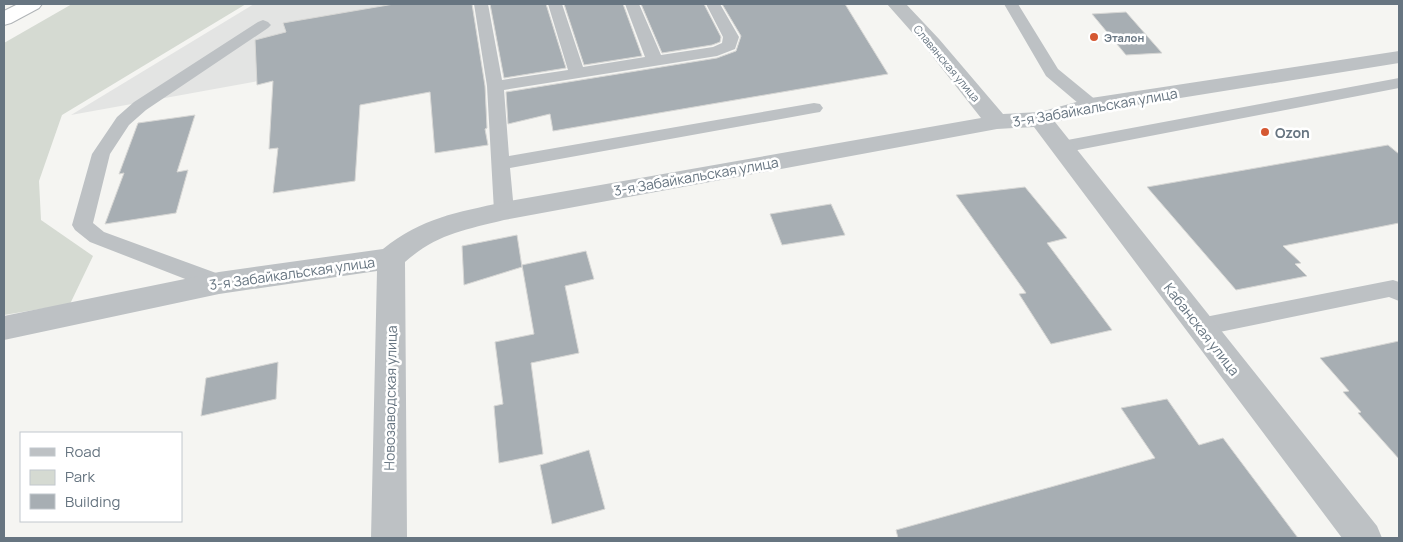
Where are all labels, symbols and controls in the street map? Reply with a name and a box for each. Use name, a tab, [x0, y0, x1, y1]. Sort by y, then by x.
street label: Славянская улица	[910, 21, 984, 105]
place label: Эталон	[1104, 30, 1144, 45]
marker: Эталон	[1088, 31, 1100, 43]
street label: 3-я Забайкальская улица	[1011, 83, 1179, 131]
place label: Ozon	[1275, 123, 1310, 142]
marker: Ozon	[1259, 126, 1271, 138]
street label: 3-я Забайкальская улица	[612, 152, 780, 200]
street label: 3-я Забайкальская улица	[208, 252, 376, 294]
street label: Кабанская улица	[1160, 279, 1244, 379]
street label: Новозаводская улица	[379, 325, 401, 471]
legend	[20, 432, 182, 522]
text: Road	[65, 441, 101, 462]
text: Park	[65, 466, 95, 487]
text: Building	[65, 491, 120, 512]

